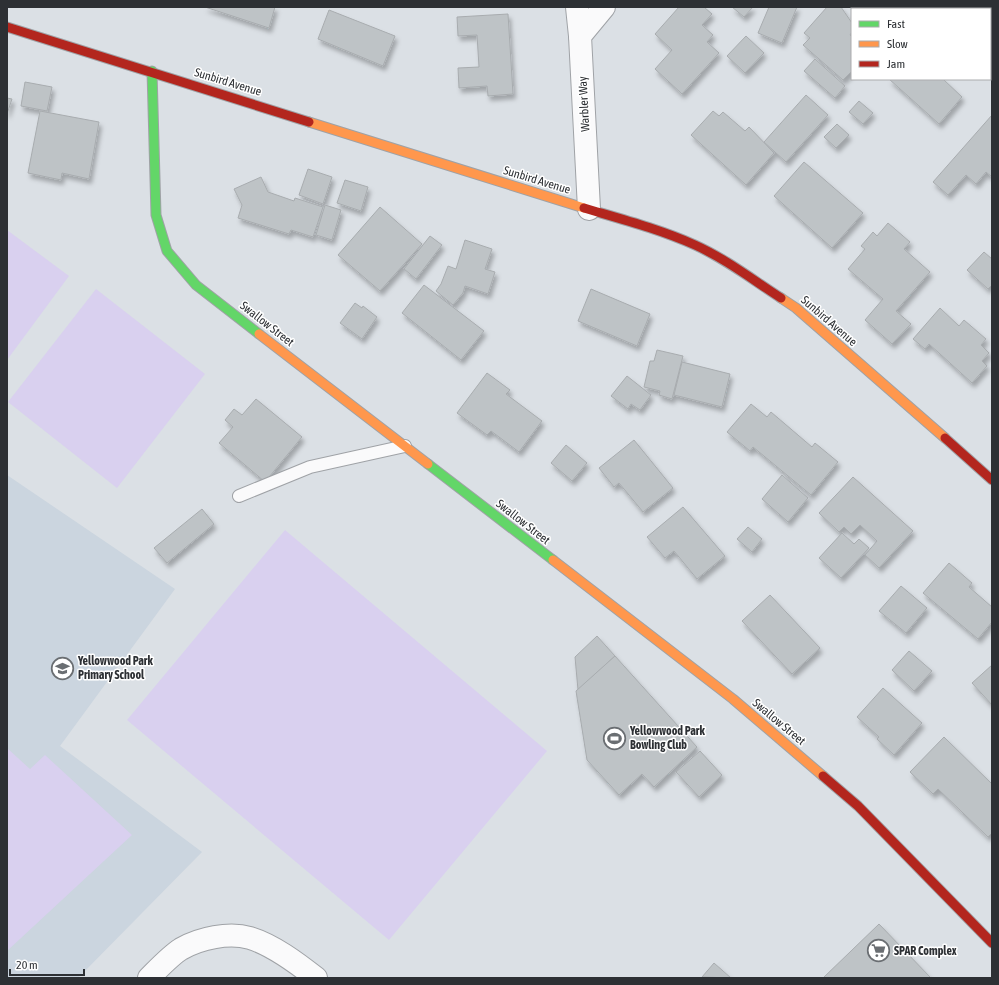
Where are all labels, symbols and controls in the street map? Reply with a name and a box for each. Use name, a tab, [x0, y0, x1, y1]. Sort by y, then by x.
legend	[851, 8, 991, 80]
text: Fast	[887, 17, 905, 31]
text: Slow	[887, 37, 908, 51]
text: Jam	[887, 57, 905, 71]
street label: Sunbird Avenue	[193, 65, 263, 99]
street label: Warbler Way	[576, 76, 592, 132]
street label: Sunbird Avenue	[502, 163, 572, 197]
street label: Sunbird Avenue	[798, 293, 860, 349]
street label: Swallow Street	[237, 299, 297, 350]
street label: Swallow Street	[493, 497, 553, 548]
place label: Yellowwood Park Primary School	[77, 654, 153, 682]
school or university icon: Yellowwood Park Primary School	[49, 655, 75, 681]
street label: Swallow Street	[750, 696, 809, 748]
place label: Yellowwood Park Bowling Club	[629, 724, 705, 752]
sports icon: Yellowwood Park Bowling Club	[602, 725, 628, 751]
supermarket icon: SPAR Complex	[865, 938, 891, 964]
place label: SPAR Complex	[894, 944, 957, 958]
scale bar	[10, 951, 84, 977]
text: 20 m	[16, 958, 38, 972]

